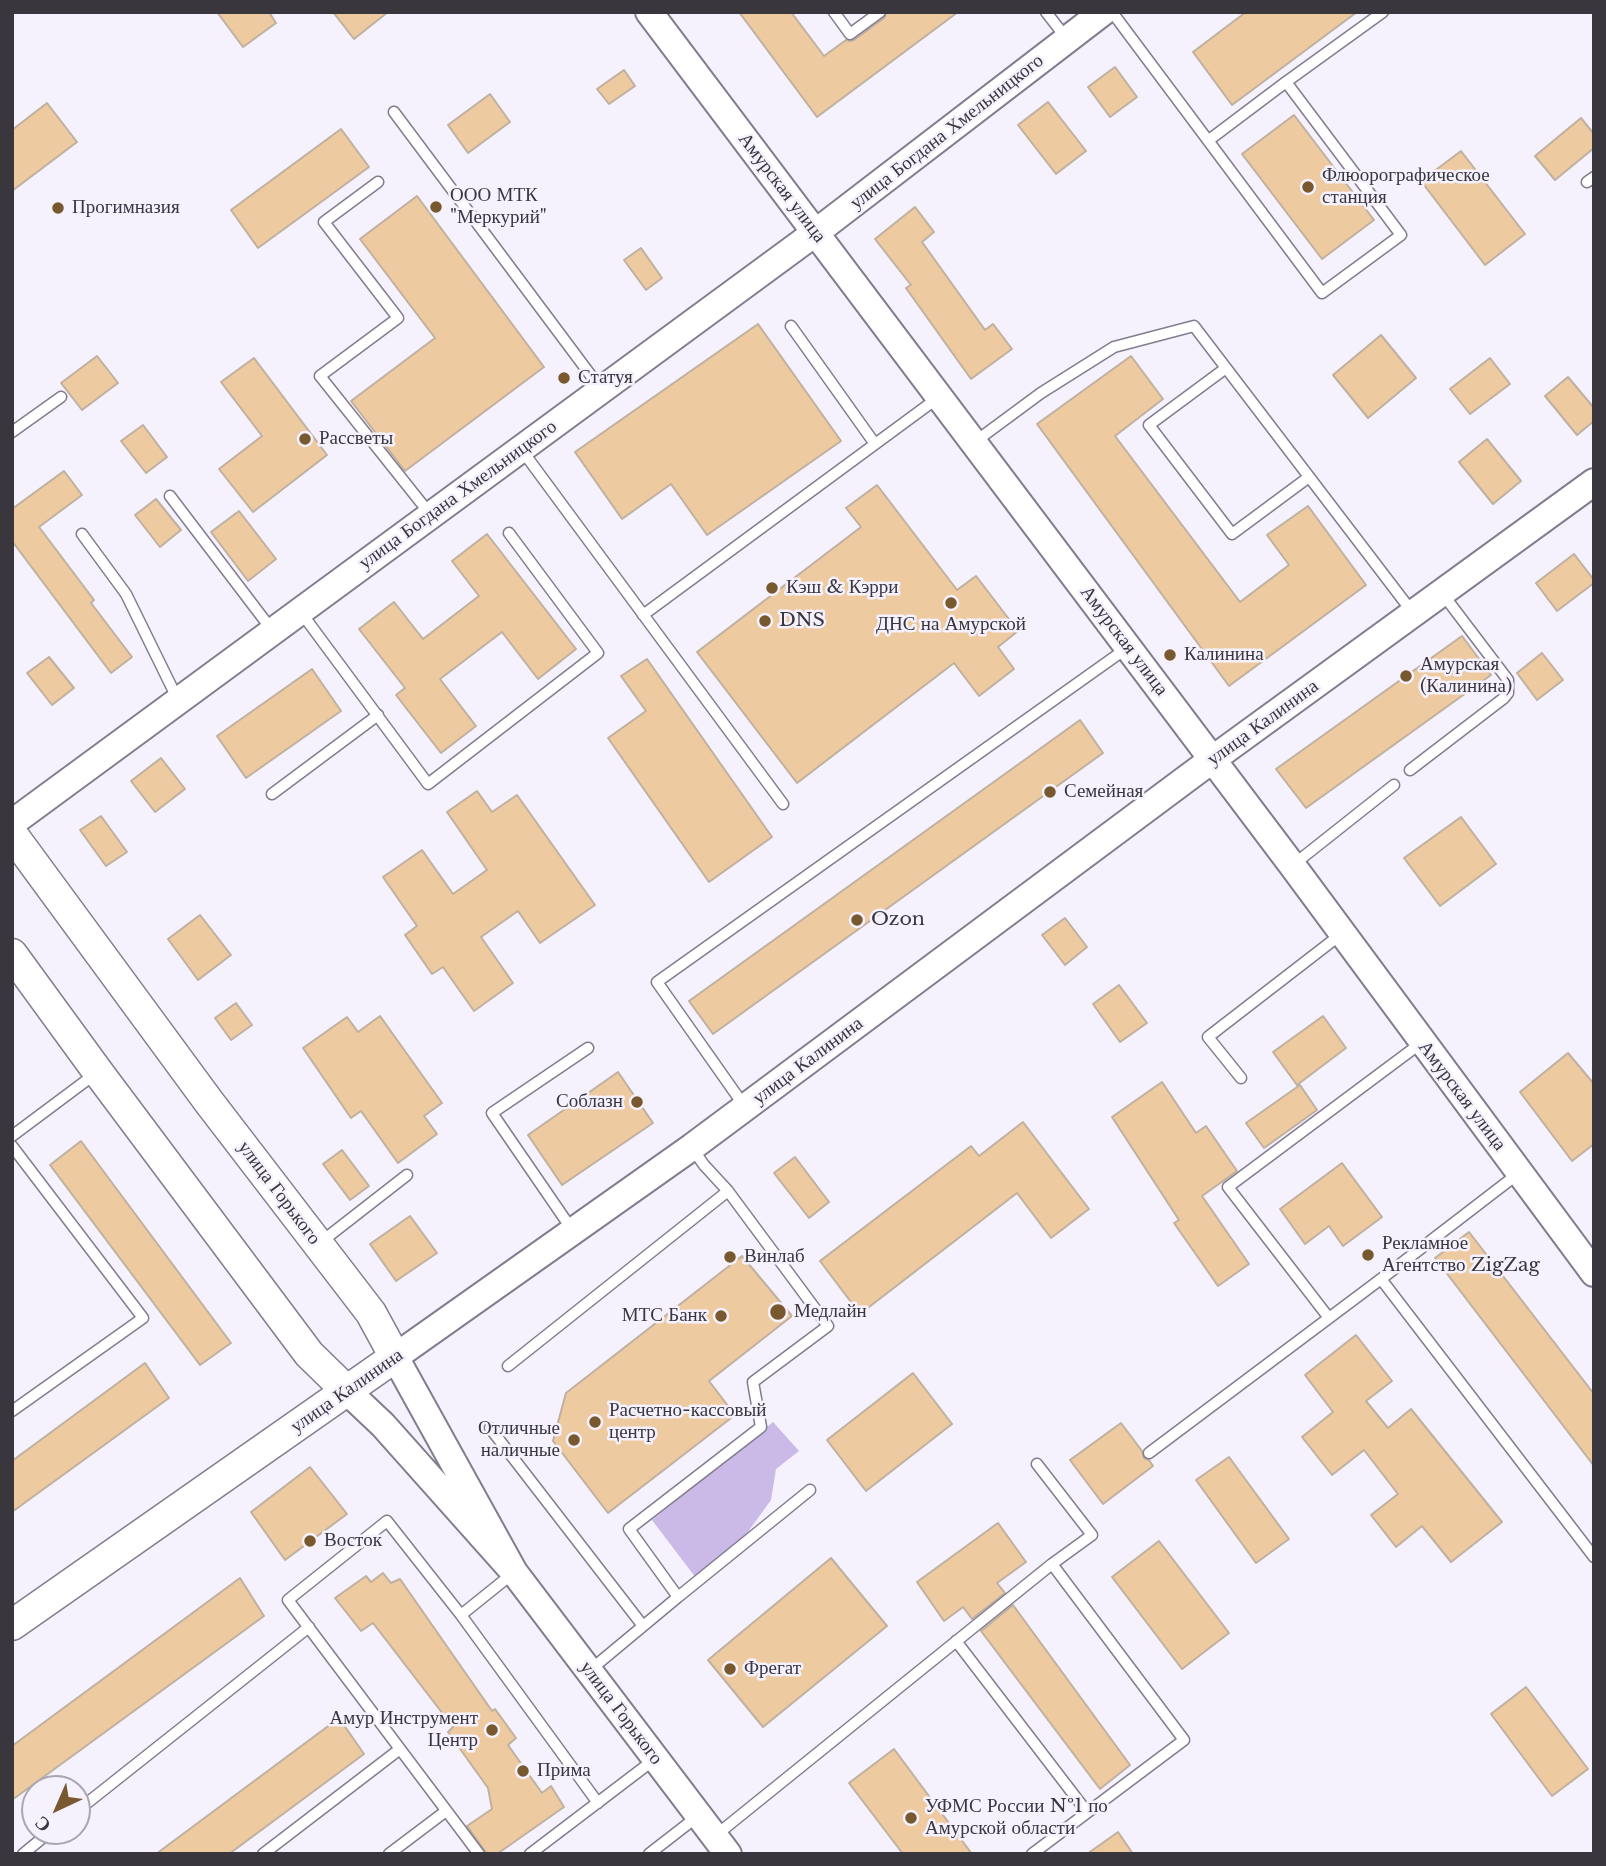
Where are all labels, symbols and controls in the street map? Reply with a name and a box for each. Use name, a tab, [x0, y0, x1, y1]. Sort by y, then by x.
street label: улица Богдана Хмельницкого	[831, 38, 1063, 226]
street label: Амурская улица	[728, 122, 836, 254]
place label: Флюорографическое станция	[1322, 165, 1521, 209]
marker: Флюорографическое станция	[1300, 179, 1316, 195]
place label: ООО МТК "Меркурий"	[450, 185, 558, 229]
place label: Прогимназия	[72, 197, 198, 219]
marker: ООО МТК "Меркурий"	[428, 199, 444, 215]
marker: Прогимназия	[50, 200, 66, 216]
place label: Статуя	[578, 367, 639, 389]
marker: Статуя	[556, 370, 572, 386]
street label: улица Богдана Хмельницкого	[340, 405, 576, 585]
place label: Рассветы	[319, 428, 405, 450]
marker: Рассветы	[297, 431, 313, 447]
street label: Амурская улица	[1070, 575, 1178, 707]
place label: Кэш & Кэрри	[786, 577, 910, 599]
marker: Кэш & Кэрри	[764, 580, 780, 596]
marker: ДНС на Амурской	[943, 595, 959, 611]
place label: DNS	[779, 610, 825, 632]
marker: DNS	[757, 613, 773, 629]
place label: ДНС на Амурской	[870, 614, 1032, 636]
place label: Калинина	[1184, 644, 1277, 666]
marker: Калинина	[1162, 647, 1178, 663]
place label: Амурская (Калинина)	[1420, 654, 1525, 698]
marker: Амурская (Калинина)	[1398, 668, 1414, 684]
street label: улица Калинина	[1194, 669, 1332, 777]
place label: Семейная	[1064, 781, 1156, 803]
marker: Семейная	[1042, 784, 1058, 800]
place label: Ozon	[871, 909, 925, 931]
marker: Ozon	[849, 912, 865, 928]
street label: улица Калинина	[740, 1006, 876, 1116]
street label: Амурская улица	[1408, 1030, 1516, 1162]
place label: Соблазн	[544, 1091, 623, 1113]
marker: Соблазн	[629, 1094, 645, 1110]
street label: улица Горького	[227, 1129, 331, 1257]
place label: Рекламное Агентство ZigZag	[1382, 1233, 1549, 1277]
place label: Винлаб	[744, 1246, 814, 1268]
marker: Рекламное Агентство ZigZag	[1360, 1247, 1376, 1263]
marker: Винлаб	[722, 1249, 738, 1265]
place label: Медлайн	[794, 1301, 877, 1323]
marker: Медлайн	[768, 1302, 788, 1322]
place label: МТС Банк	[618, 1305, 707, 1327]
marker: МТС Банк	[713, 1308, 729, 1324]
street label: улица Калинина	[277, 1338, 417, 1444]
place label: Расчетно-кассовый центр	[609, 1400, 791, 1444]
marker: Расчетно-кассовый центр	[587, 1414, 603, 1430]
place label: Отличные наличные	[466, 1418, 560, 1462]
marker: Отличные наличные	[566, 1432, 582, 1448]
place label: Восток	[324, 1530, 389, 1552]
marker: Восток	[302, 1533, 318, 1549]
street label: улица Горького	[569, 1649, 673, 1777]
place label: Фрегат	[744, 1658, 810, 1680]
marker: Фрегат	[722, 1661, 738, 1677]
place label: Амур Инструмент Центр	[314, 1708, 478, 1752]
marker: Амур Инструмент Центр	[484, 1722, 500, 1738]
place label: Прима	[537, 1760, 599, 1782]
marker: Прима	[515, 1763, 531, 1779]
north arrow	[21, 1775, 91, 1845]
place label: УФМС России №1 по Амурской области	[925, 1796, 1117, 1840]
marker: УФМС России №1 по Амурской области	[903, 1810, 919, 1826]
text: С	[30, 1811, 55, 1837]

